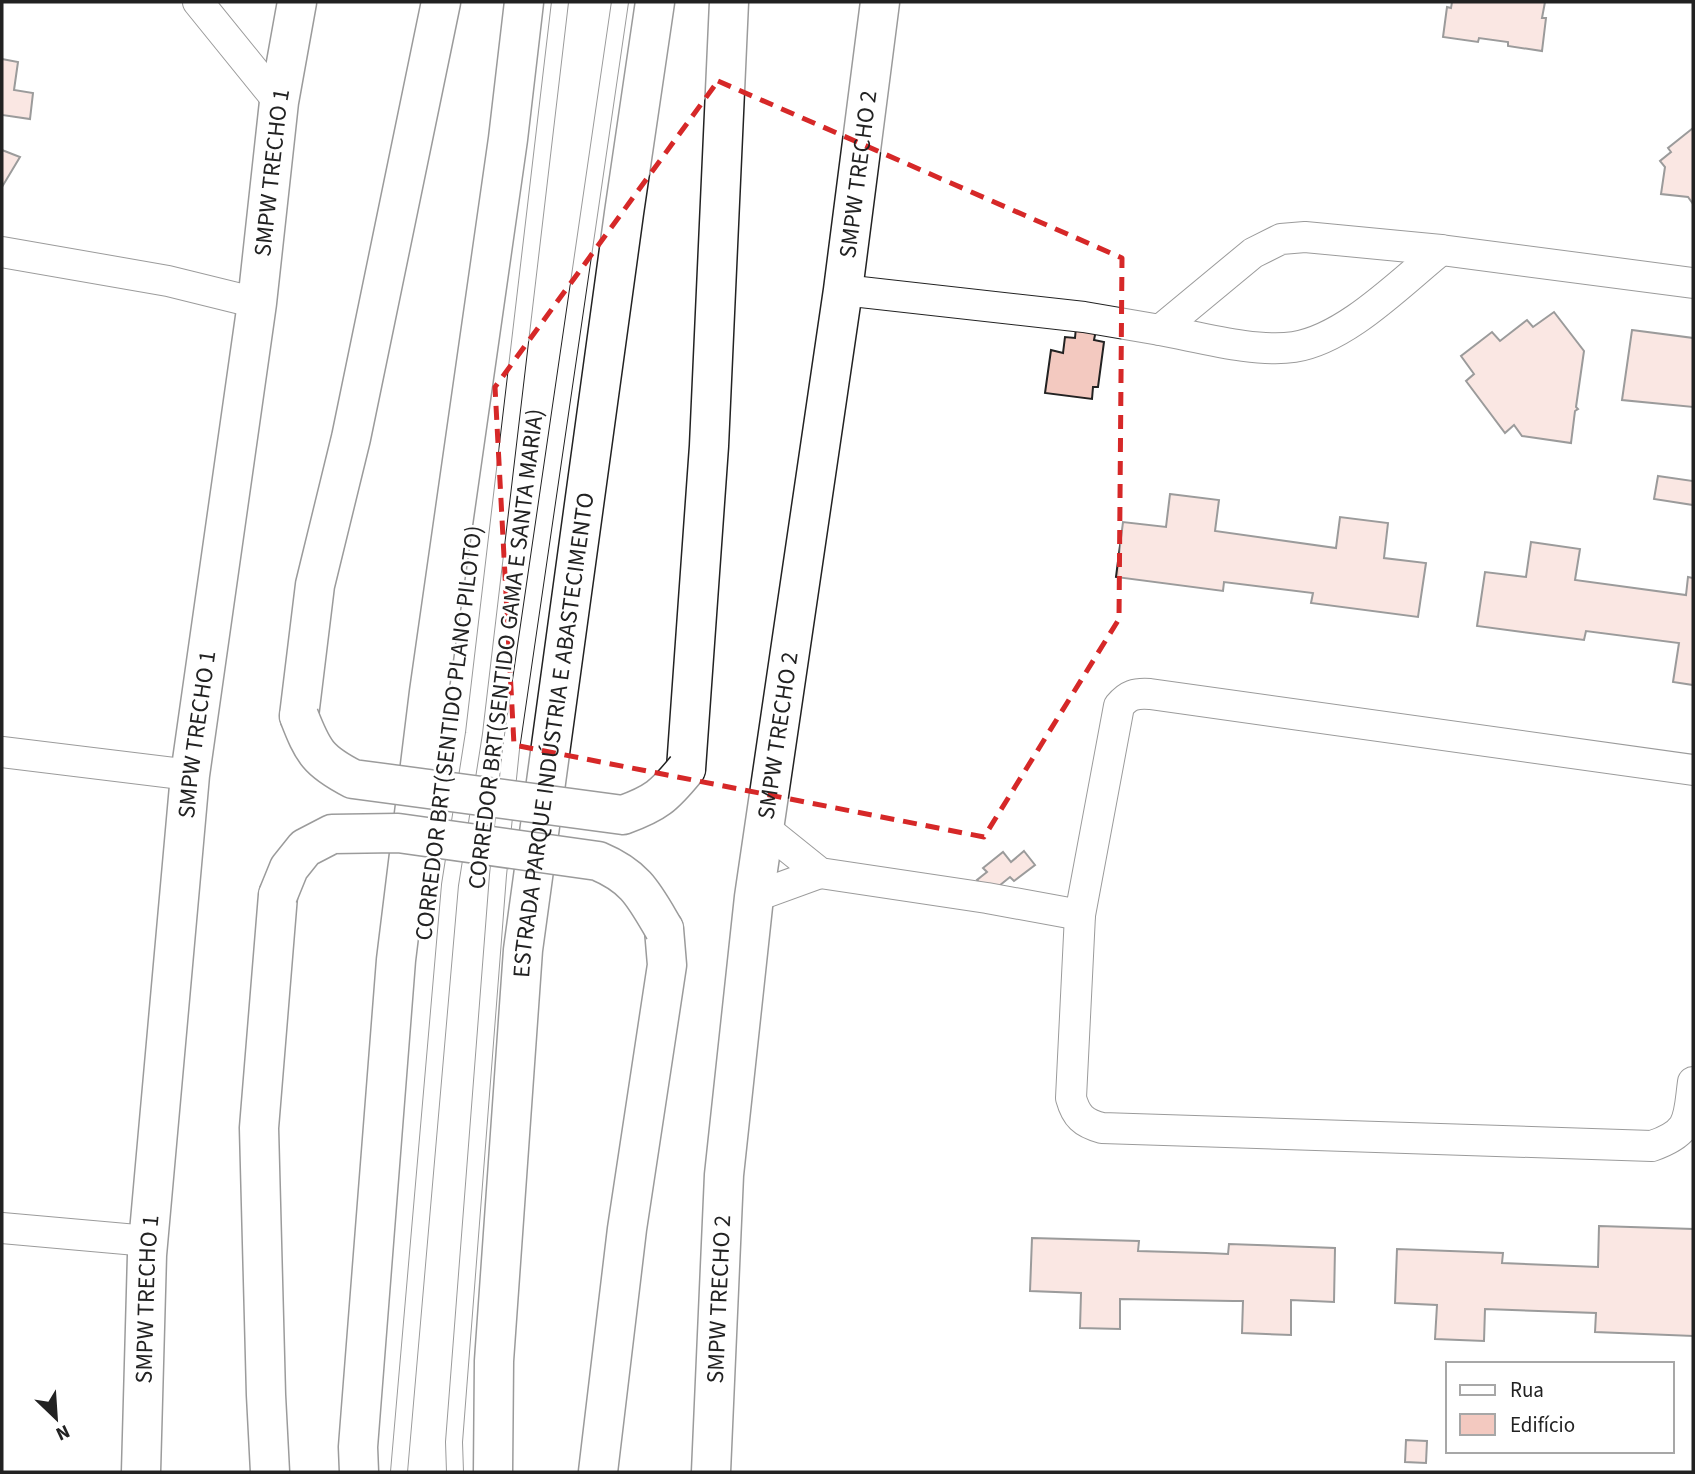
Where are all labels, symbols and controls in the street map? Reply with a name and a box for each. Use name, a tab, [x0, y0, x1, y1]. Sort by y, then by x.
street label: SMPW TRECHO 1	[245, 86, 299, 258]
street label: SMPW TRECHO 2	[830, 88, 886, 260]
street label: CORREDOR BRT(SENTIDO GAMA E SANTA MARIA)	[459, 407, 553, 891]
street label: ESTRADA PARQUE INDÚSTRIA E ABASTECIMENTO	[504, 490, 603, 979]
street label: CORREDOR BRT(SENTIDO PLANO PILOTO)	[406, 524, 492, 942]
street label: SMPW TRECHO 1	[169, 648, 225, 820]
street label: SMPW TRECHO 2	[748, 650, 807, 822]
street label: SMPW TRECHO 1	[126, 1213, 168, 1384]
street label: SMPW TRECHO 2	[697, 1214, 740, 1384]
legend	[1446, 1362, 1674, 1453]
text: Rua	[1510, 1375, 1544, 1405]
north arrow	[21, 1383, 91, 1453]
text: Edifício	[1510, 1410, 1575, 1440]
text: N	[51, 1417, 74, 1447]

